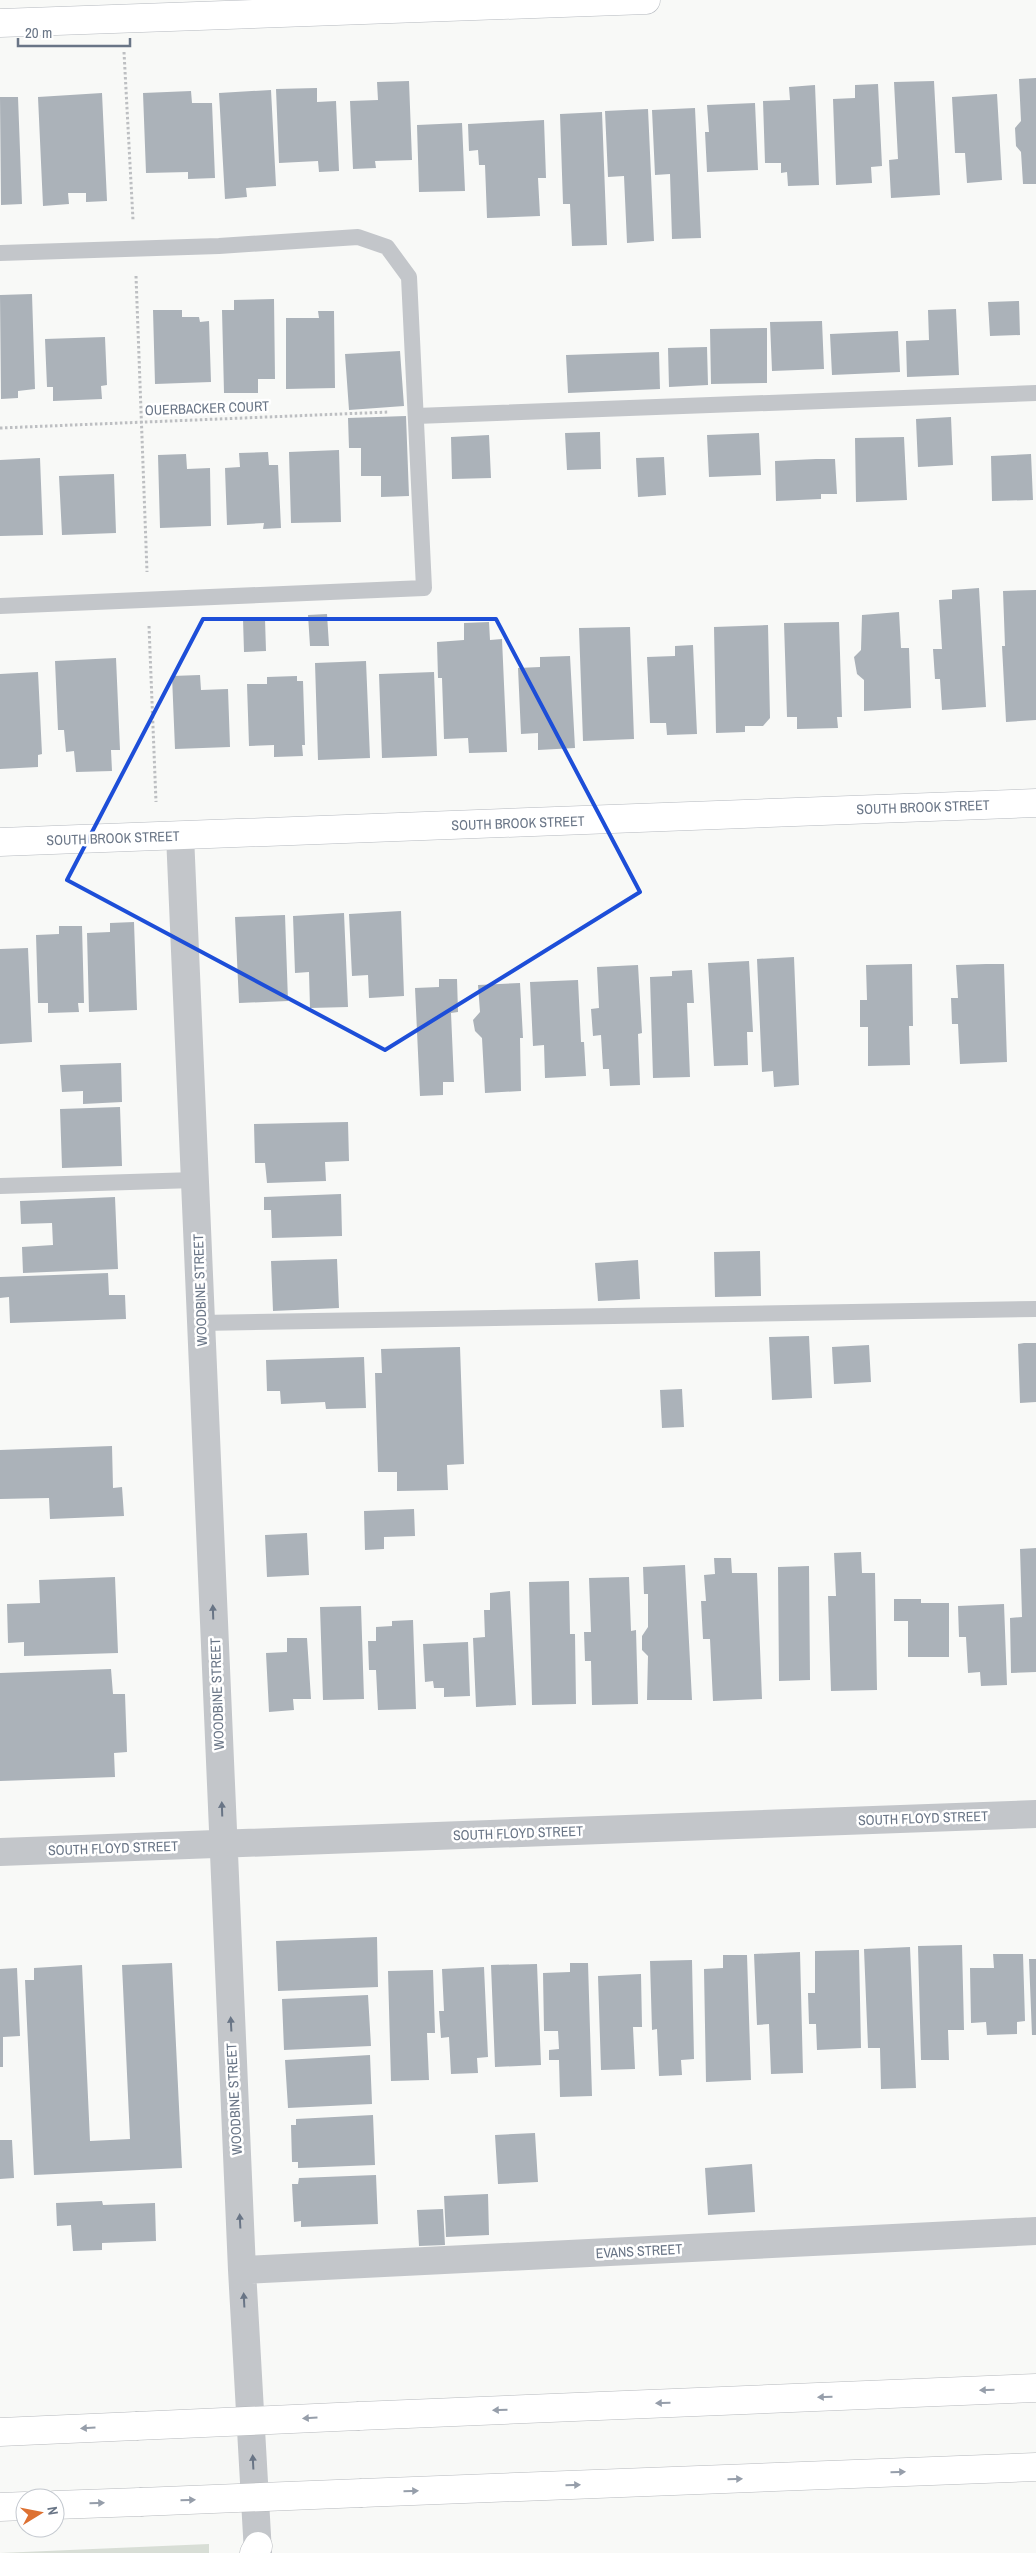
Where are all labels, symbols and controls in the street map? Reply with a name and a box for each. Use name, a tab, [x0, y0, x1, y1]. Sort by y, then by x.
scale bar	[18, 15, 130, 47]
text: 20 m	[25, 22, 52, 43]
street label: OUERBACKER COURT	[145, 397, 269, 419]
street label: SOUTH BROOK STREET	[856, 796, 990, 818]
street label: SOUTH BROOK STREET	[451, 812, 585, 834]
street label: SOUTH BROOK STREET	[46, 827, 180, 849]
street label: WOODBINE STREET	[189, 1234, 211, 1346]
one-way arrow	[209, 1603, 217, 1619]
street label: WOODBINE STREET	[206, 1638, 228, 1750]
one-way arrow	[217, 1801, 225, 1817]
street label: SOUTH FLOYD STREET	[858, 1807, 988, 1829]
street label: SOUTH FLOYD STREET	[453, 1822, 583, 1844]
street label: SOUTH FLOYD STREET	[48, 1837, 178, 1859]
one-way arrow	[227, 2015, 235, 2031]
street label: WOODBINE STREET	[222, 2042, 246, 2156]
one-way arrow	[235, 2213, 243, 2229]
street label: EVANS STREET	[595, 2240, 683, 2262]
one-way arrow	[239, 2292, 247, 2308]
one-way arrow	[979, 2386, 995, 2394]
one-way arrow	[817, 2393, 833, 2401]
one-way arrow	[654, 2400, 670, 2408]
one-way arrow	[492, 2406, 508, 2414]
one-way arrow	[302, 2415, 318, 2423]
one-way arrow	[79, 2424, 95, 2432]
one-way arrow	[248, 2454, 256, 2470]
one-way arrow	[890, 2468, 906, 2476]
one-way arrow	[728, 2474, 744, 2482]
one-way arrow	[565, 2481, 581, 2489]
one-way arrow	[403, 2487, 419, 2495]
north arrow	[15, 2488, 65, 2538]
one-way arrow	[181, 2495, 197, 2503]
one-way arrow	[90, 2499, 106, 2507]
text: N	[43, 2505, 62, 2516]

